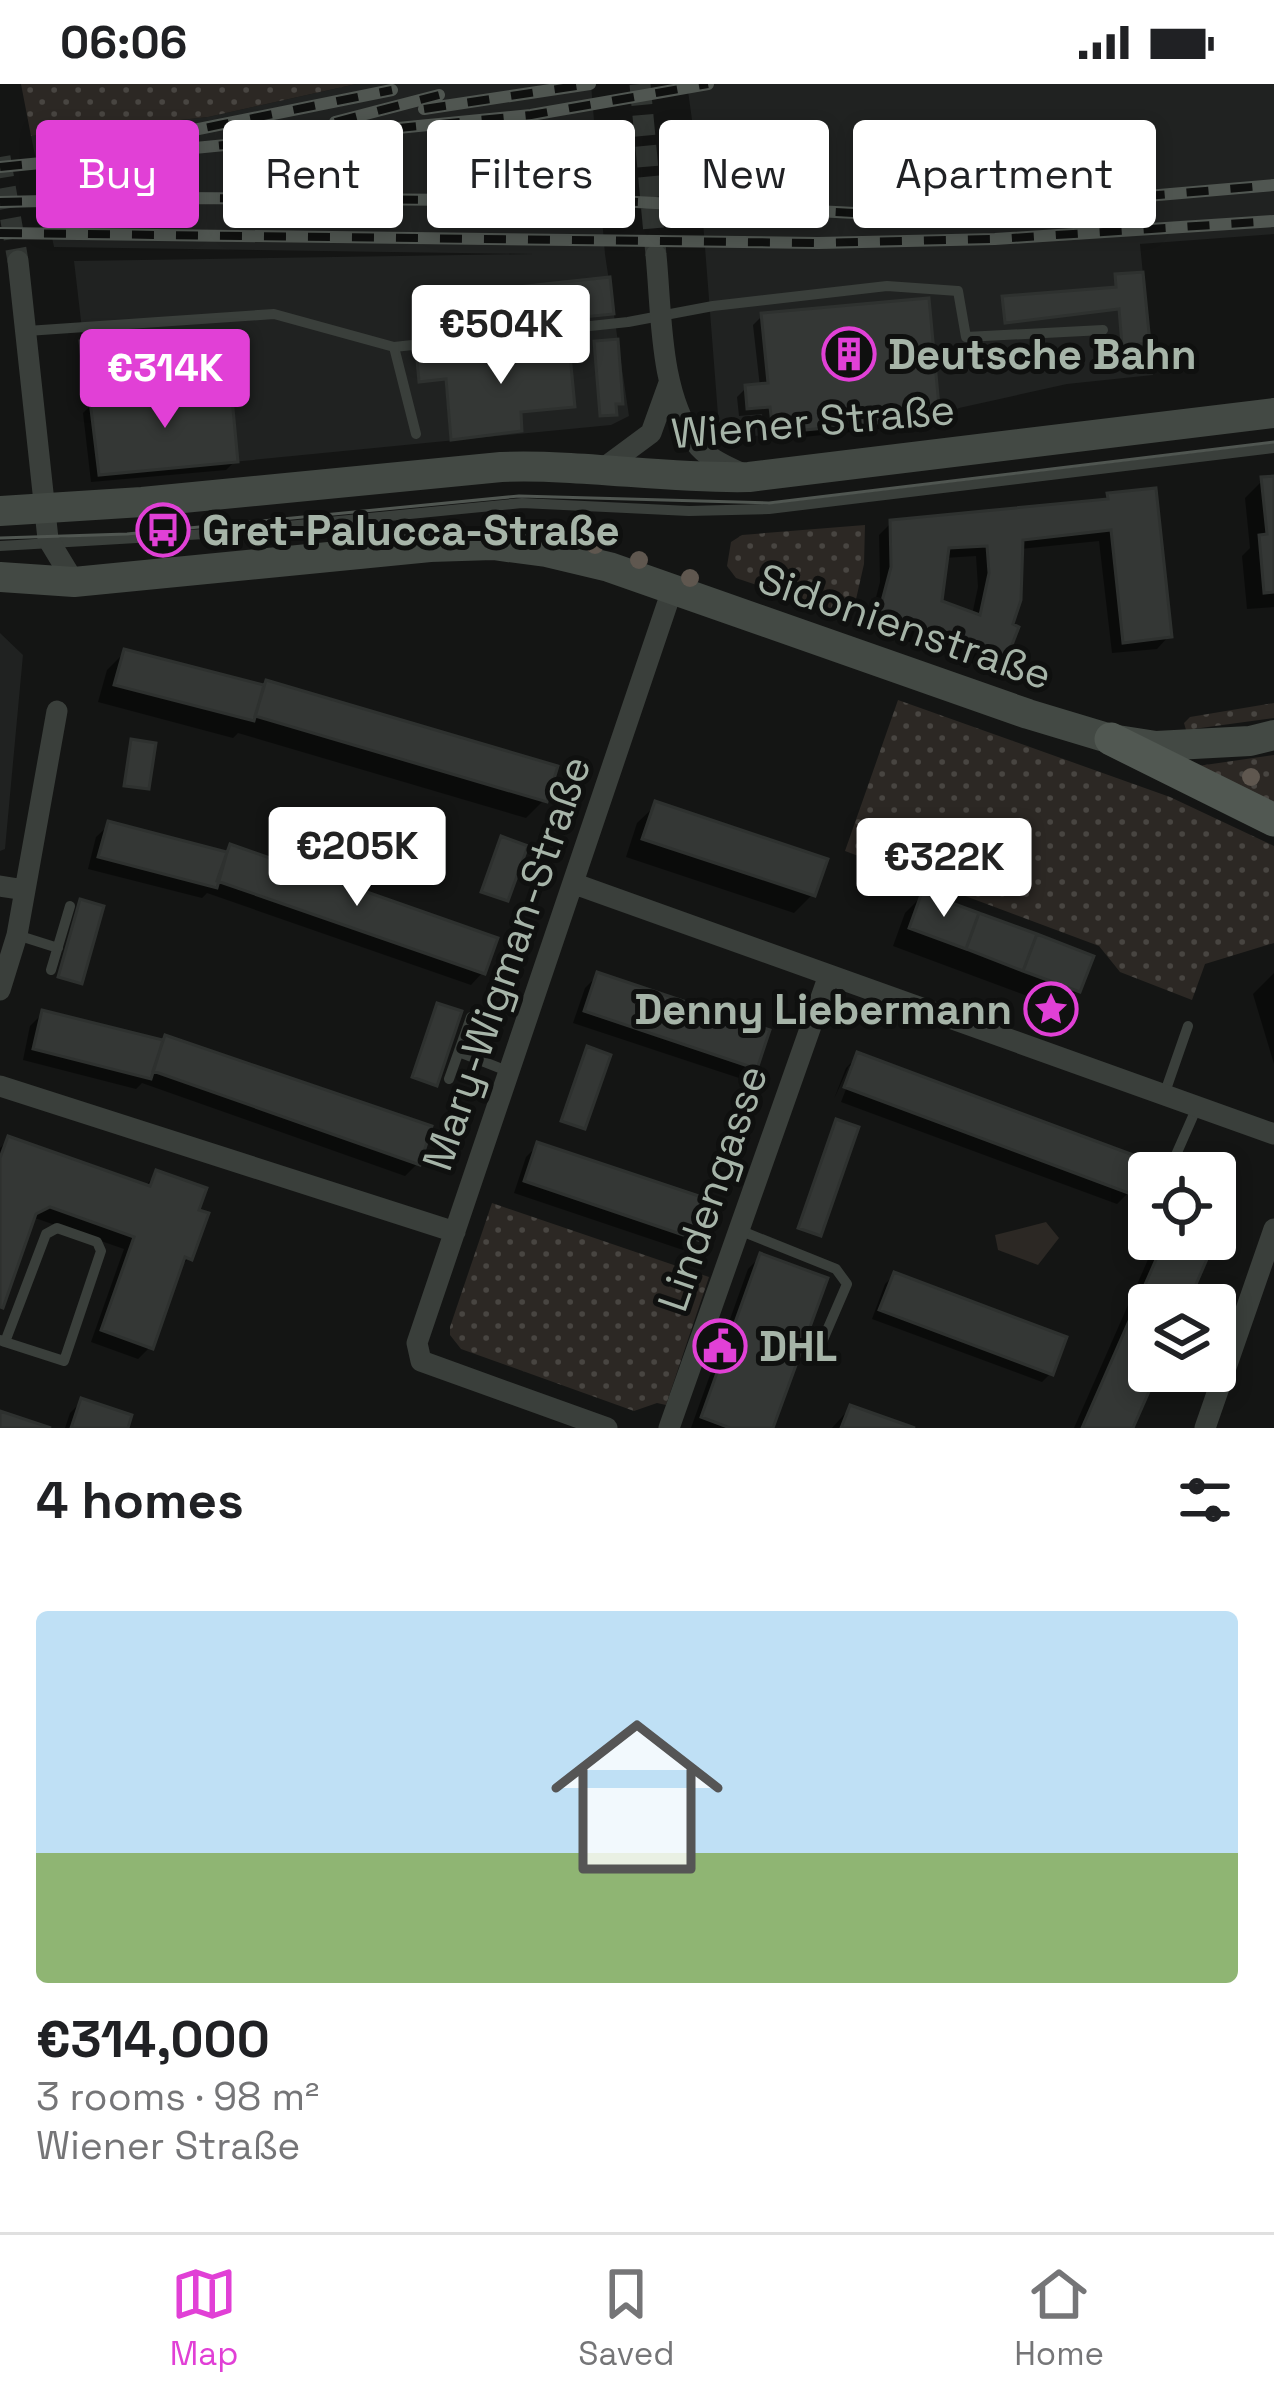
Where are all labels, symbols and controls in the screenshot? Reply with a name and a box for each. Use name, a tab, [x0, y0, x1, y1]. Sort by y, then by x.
text: 06:06	[60, 14, 187, 71]
chip: Buy	[36, 120, 199, 228]
chip: Rent	[223, 120, 403, 228]
chip: Filters	[427, 120, 635, 228]
chip: New	[659, 120, 829, 228]
chip: Apartment	[853, 120, 1156, 228]
pin: €504K	[417, 285, 585, 387]
text: €504K	[439, 299, 563, 348]
building icon: Deutsche Bahn	[821, 326, 877, 382]
place label: Deutsche Bahn	[888, 328, 1197, 381]
pin: €314K	[81, 329, 249, 431]
text: €314K	[107, 343, 223, 392]
street label: Wiener Straße	[669, 383, 957, 460]
bus stop icon: Gret-Palucca-Straße	[135, 502, 191, 558]
place label: Gret-Palucca-Straße	[202, 504, 620, 557]
street label: Sidonienstraße	[751, 551, 1059, 702]
street label: Mary-Wigman-Straße	[411, 749, 602, 1177]
pin: €205K	[273, 807, 441, 909]
pin: €322K	[860, 818, 1028, 920]
text: €205K	[296, 821, 418, 870]
text: €322K	[884, 832, 1004, 881]
place icon: Denny Liebermann	[1023, 981, 1079, 1037]
place label: Denny Liebermann	[634, 983, 1012, 1036]
street label: Lindengasse	[646, 1058, 779, 1318]
map controls	[1128, 1152, 1236, 1392]
button: locate	[1128, 1152, 1236, 1260]
button: layers	[1128, 1284, 1236, 1392]
public building icon: DHL	[692, 1318, 748, 1374]
place label: DHL	[759, 1320, 837, 1373]
icon: filters	[1172, 1467, 1238, 1533]
text: 4 homes	[36, 1468, 244, 1533]
icon: home	[529, 1689, 745, 1905]
text: €314,000	[36, 2007, 270, 2072]
text: 3 rooms · 98 m²	[36, 2072, 319, 2121]
text: Wiener Straße	[36, 2121, 300, 2170]
tab: Map	[170, 2261, 239, 2375]
tab: Saved	[578, 2261, 675, 2375]
tab: Home	[1014, 2261, 1104, 2375]

